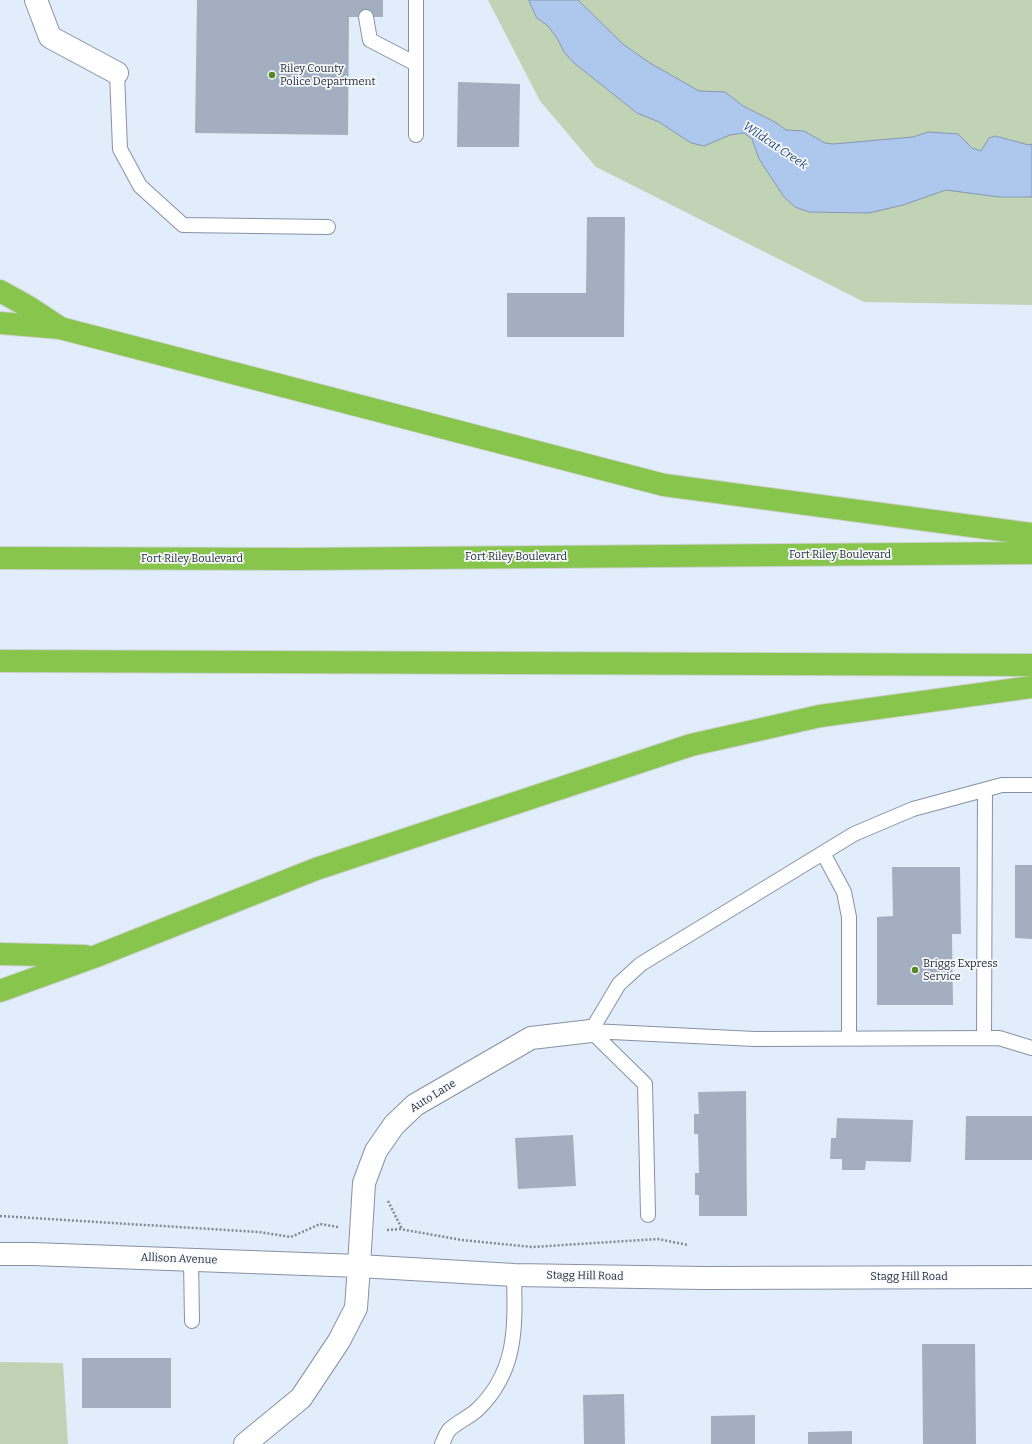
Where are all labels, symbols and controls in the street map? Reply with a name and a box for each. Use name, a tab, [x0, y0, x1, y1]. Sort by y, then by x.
place label: Riley County Police Department	[280, 62, 376, 88]
marker: Riley County Police Department	[267, 70, 277, 80]
water label: Wildcat Creek	[740, 119, 810, 173]
street label: Fort Riley Boulevard	[789, 548, 891, 562]
street label: Fort Riley Boulevard	[465, 550, 567, 564]
street label: Fort Riley Boulevard	[141, 552, 243, 566]
place label: Briggs Express Service	[923, 957, 998, 983]
marker: Briggs Express Service	[910, 965, 920, 975]
street label: Auto Lane	[408, 1077, 458, 1115]
street label: Allison Avenue	[140, 1251, 218, 1267]
street label: Stagg Hill Road	[546, 1269, 624, 1283]
street label: Stagg Hill Road	[870, 1270, 948, 1284]

